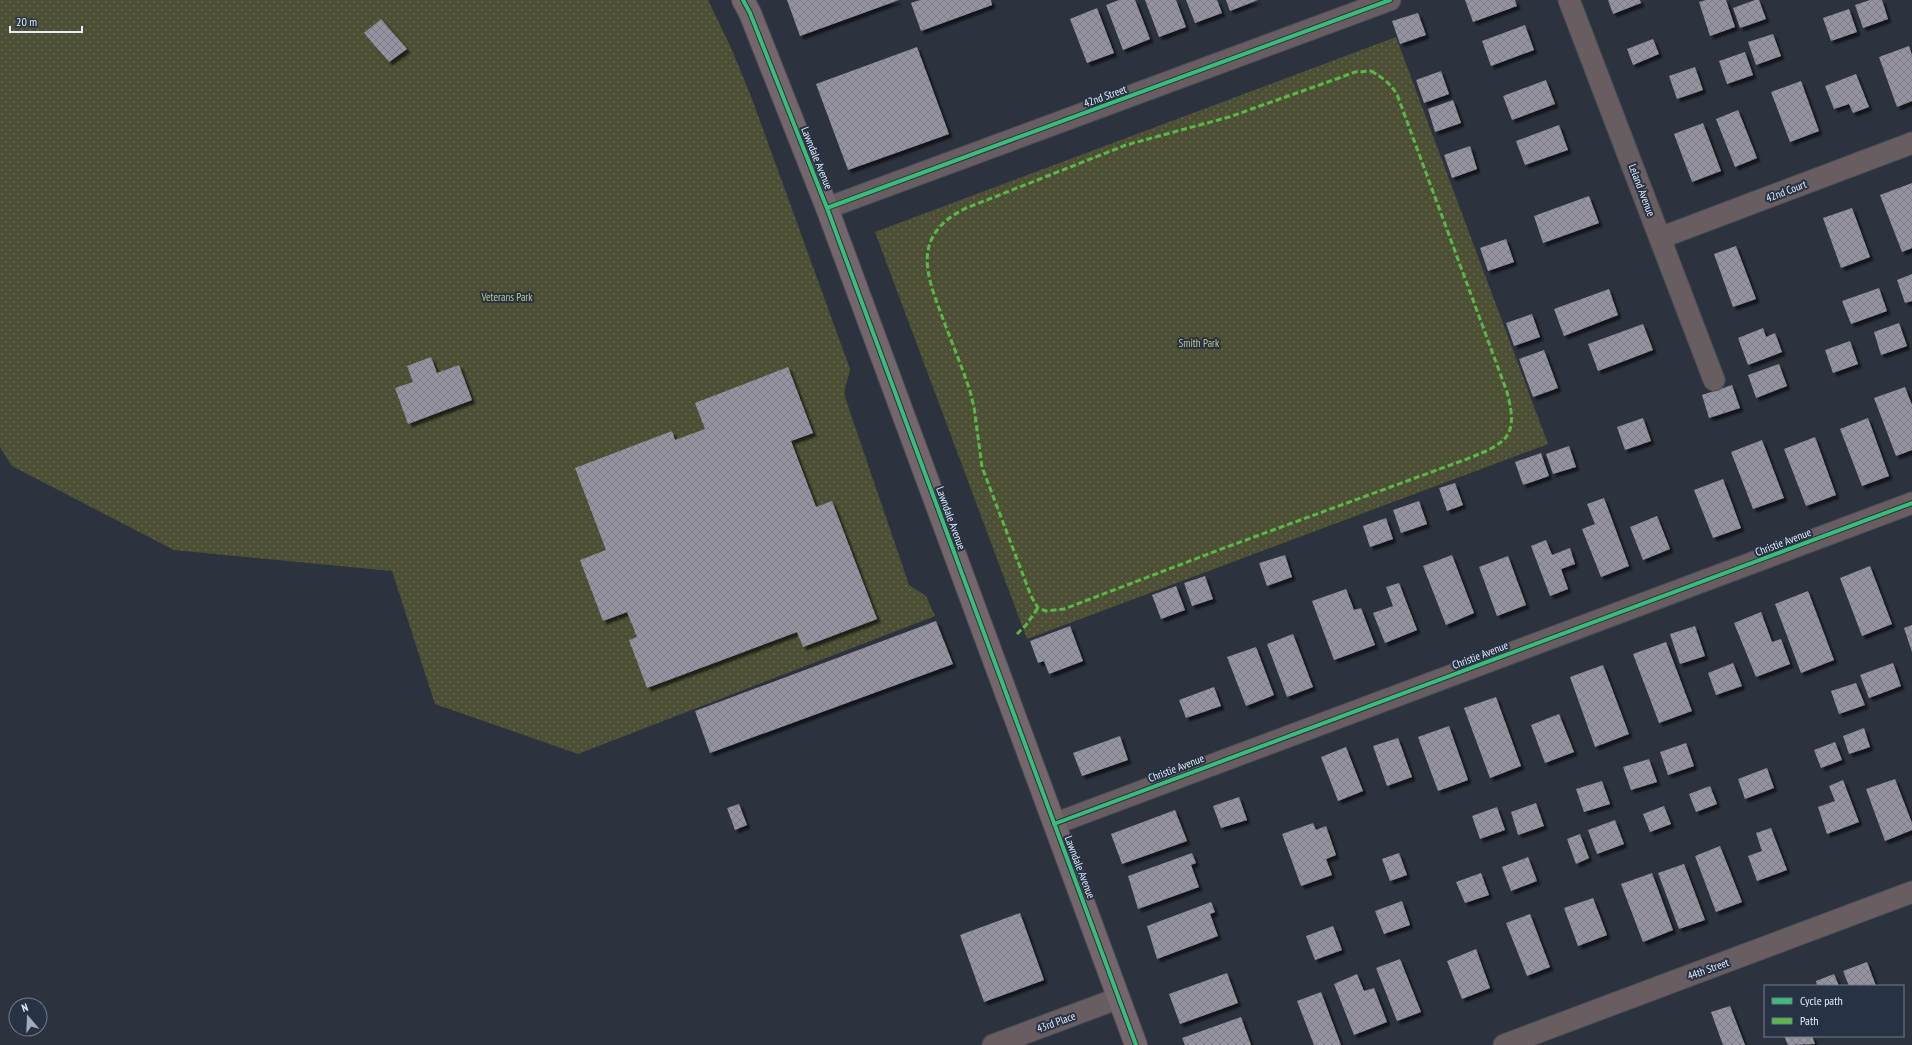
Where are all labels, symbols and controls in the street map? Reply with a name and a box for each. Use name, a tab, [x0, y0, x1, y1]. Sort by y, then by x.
scale bar	[10, 8, 82, 34]
text: 20 m	[16, 14, 37, 29]
street label: 42nd Street	[1082, 82, 1128, 110]
street label: Lawndale Avenue	[798, 125, 836, 192]
street label: Leland Avenue	[1626, 162, 1659, 219]
street label: 42nd Court	[1764, 177, 1808, 205]
park label: Veterans Park	[480, 290, 533, 304]
park label: Smith Park	[1179, 336, 1220, 350]
street label: Lawndale Avenue	[933, 484, 969, 552]
street label: Christie Avenue	[1753, 525, 1813, 559]
street label: Christie Avenue	[1450, 638, 1510, 672]
street label: Christie Avenue	[1146, 751, 1206, 785]
street label: Lawndale Avenue	[1062, 834, 1099, 901]
street label: 44th Street	[1685, 955, 1731, 983]
legend	[1764, 985, 1904, 1037]
text: Cycle path	[1800, 993, 1843, 1008]
north arrow	[8, 997, 48, 1037]
text: N	[20, 1000, 30, 1015]
street label: 43rd Place	[1035, 1008, 1078, 1035]
text: Path	[1800, 1013, 1818, 1028]

